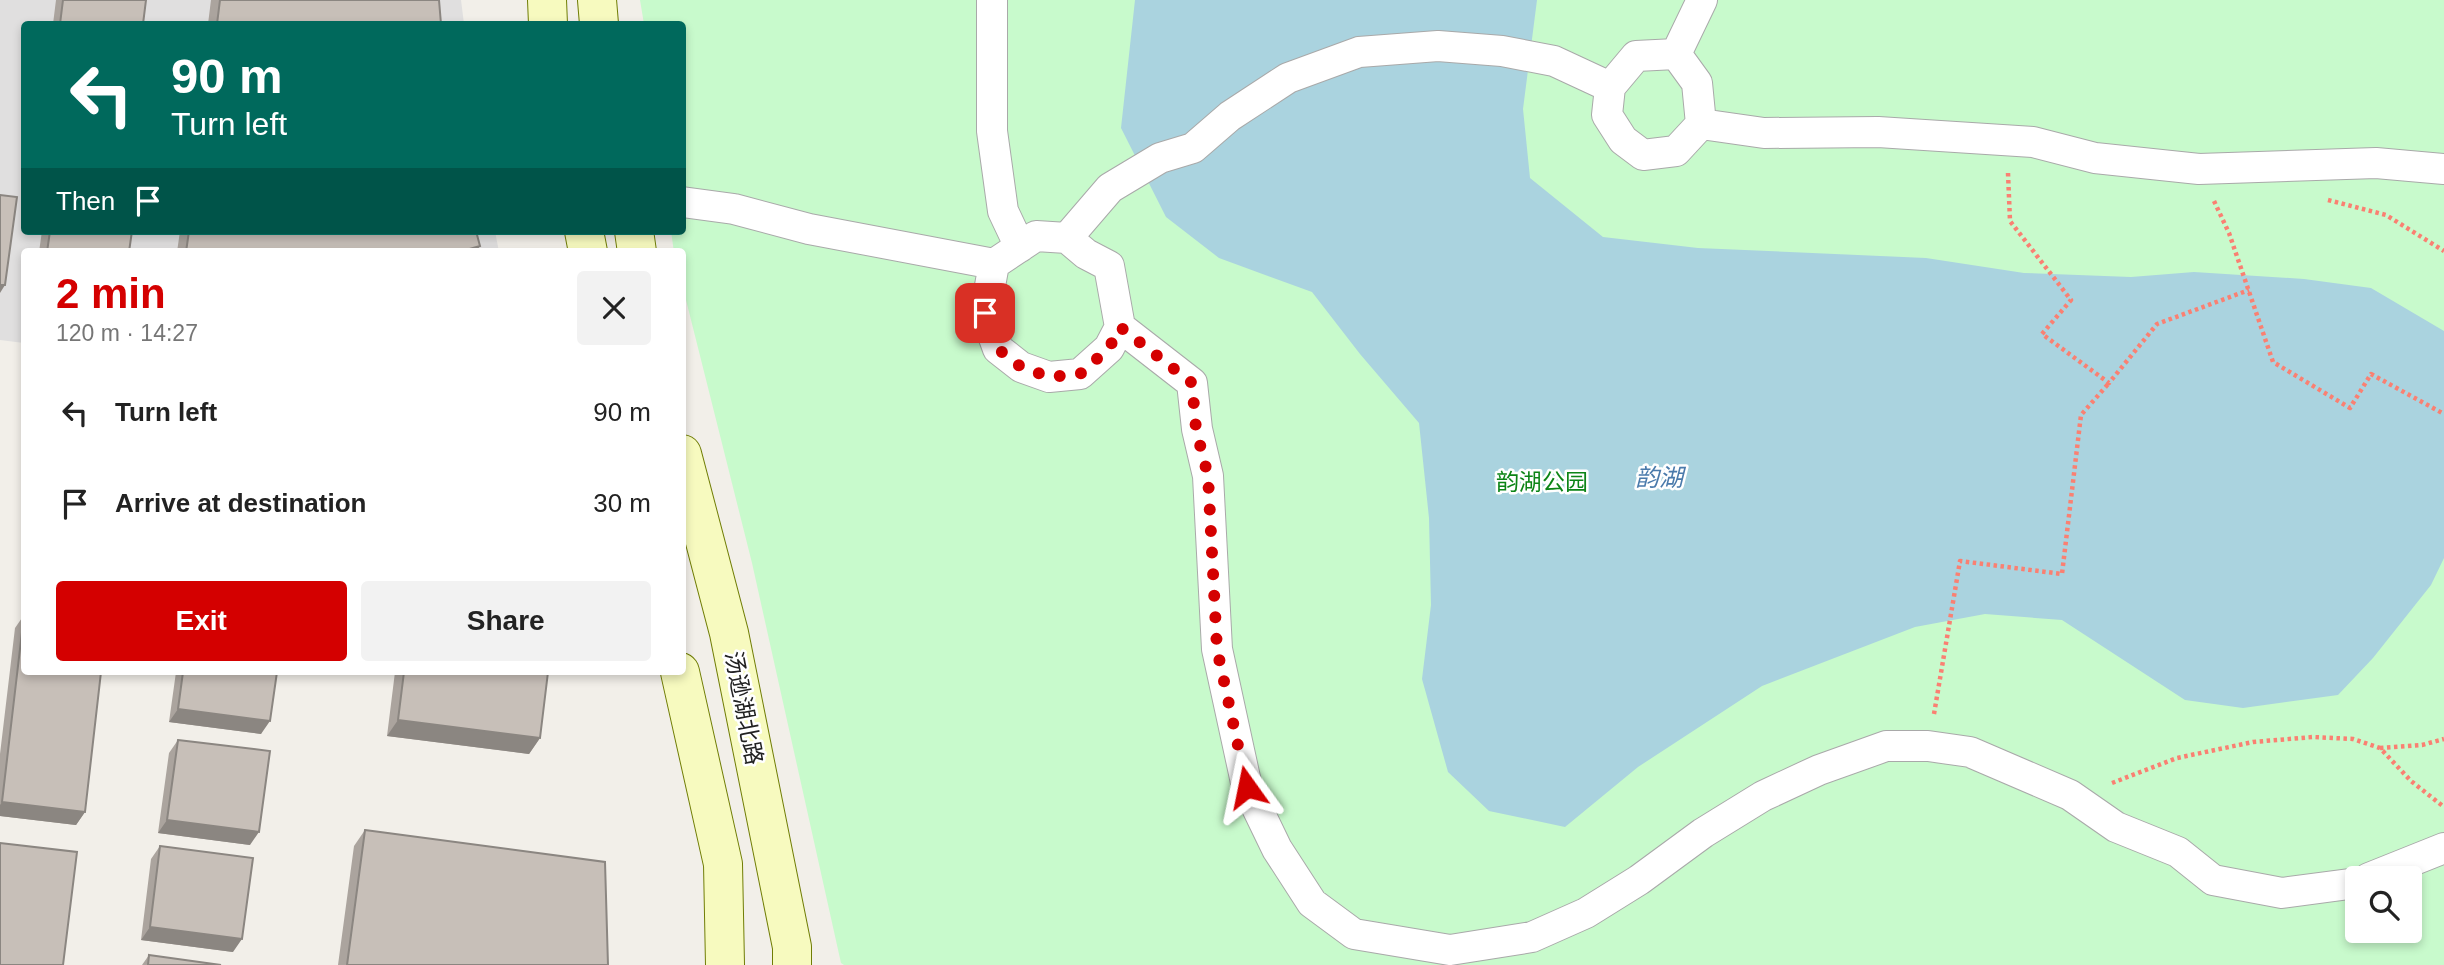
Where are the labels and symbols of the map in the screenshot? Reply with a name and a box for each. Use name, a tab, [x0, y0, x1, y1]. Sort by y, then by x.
pin	[955, 283, 1015, 343]
water label: 韵湖	[1635, 464, 1687, 491]
park label: 韵湖公园	[1496, 469, 1588, 495]
street label: 汤逊湖北路	[720, 649, 768, 767]
position arrow	[1210, 750, 1284, 824]

